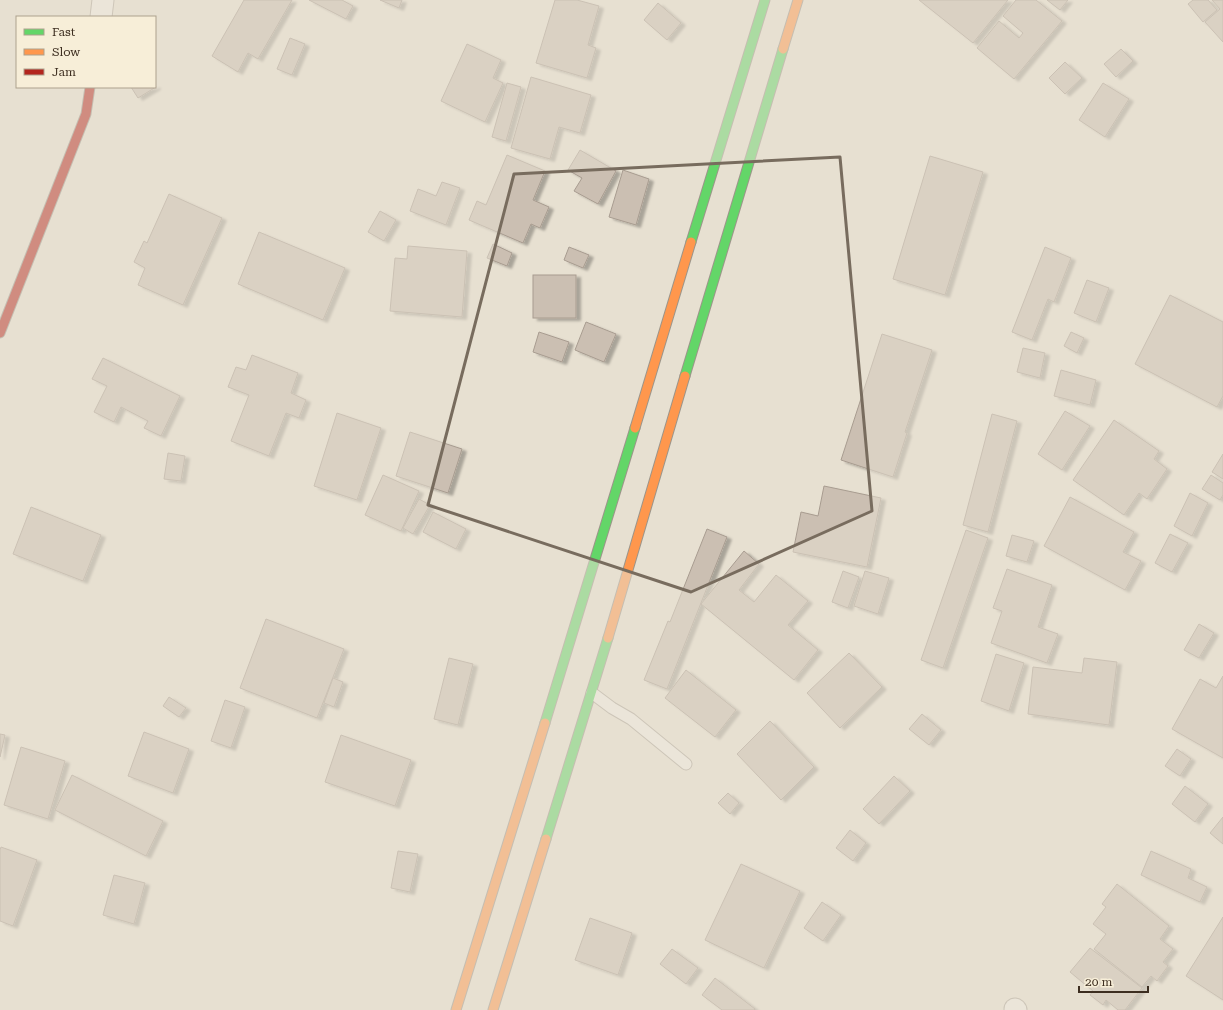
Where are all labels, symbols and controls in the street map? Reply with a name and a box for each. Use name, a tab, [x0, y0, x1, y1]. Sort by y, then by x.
legend	[16, 16, 156, 88]
text: Fast	[52, 25, 76, 39]
text: Slow	[52, 45, 80, 59]
text: Jam	[52, 65, 76, 79]
scale bar	[1079, 968, 1148, 994]
text: 20 m	[1085, 975, 1112, 989]

